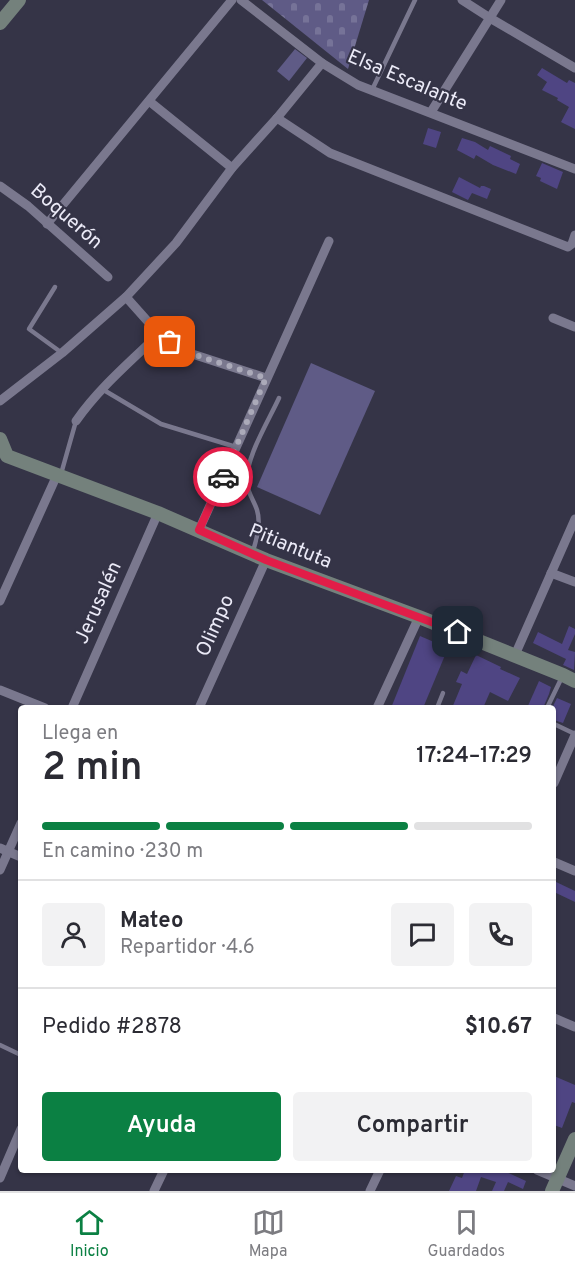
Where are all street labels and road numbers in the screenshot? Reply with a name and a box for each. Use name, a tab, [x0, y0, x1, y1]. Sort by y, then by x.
street label: Elsa Escalante	[343, 44, 471, 118]
street label: Boquerón	[24, 178, 108, 256]
street label: Pitiantuta	[244, 518, 336, 576]
street label: Jerusalén	[69, 558, 129, 648]
street label: Olimpo	[191, 591, 241, 661]

